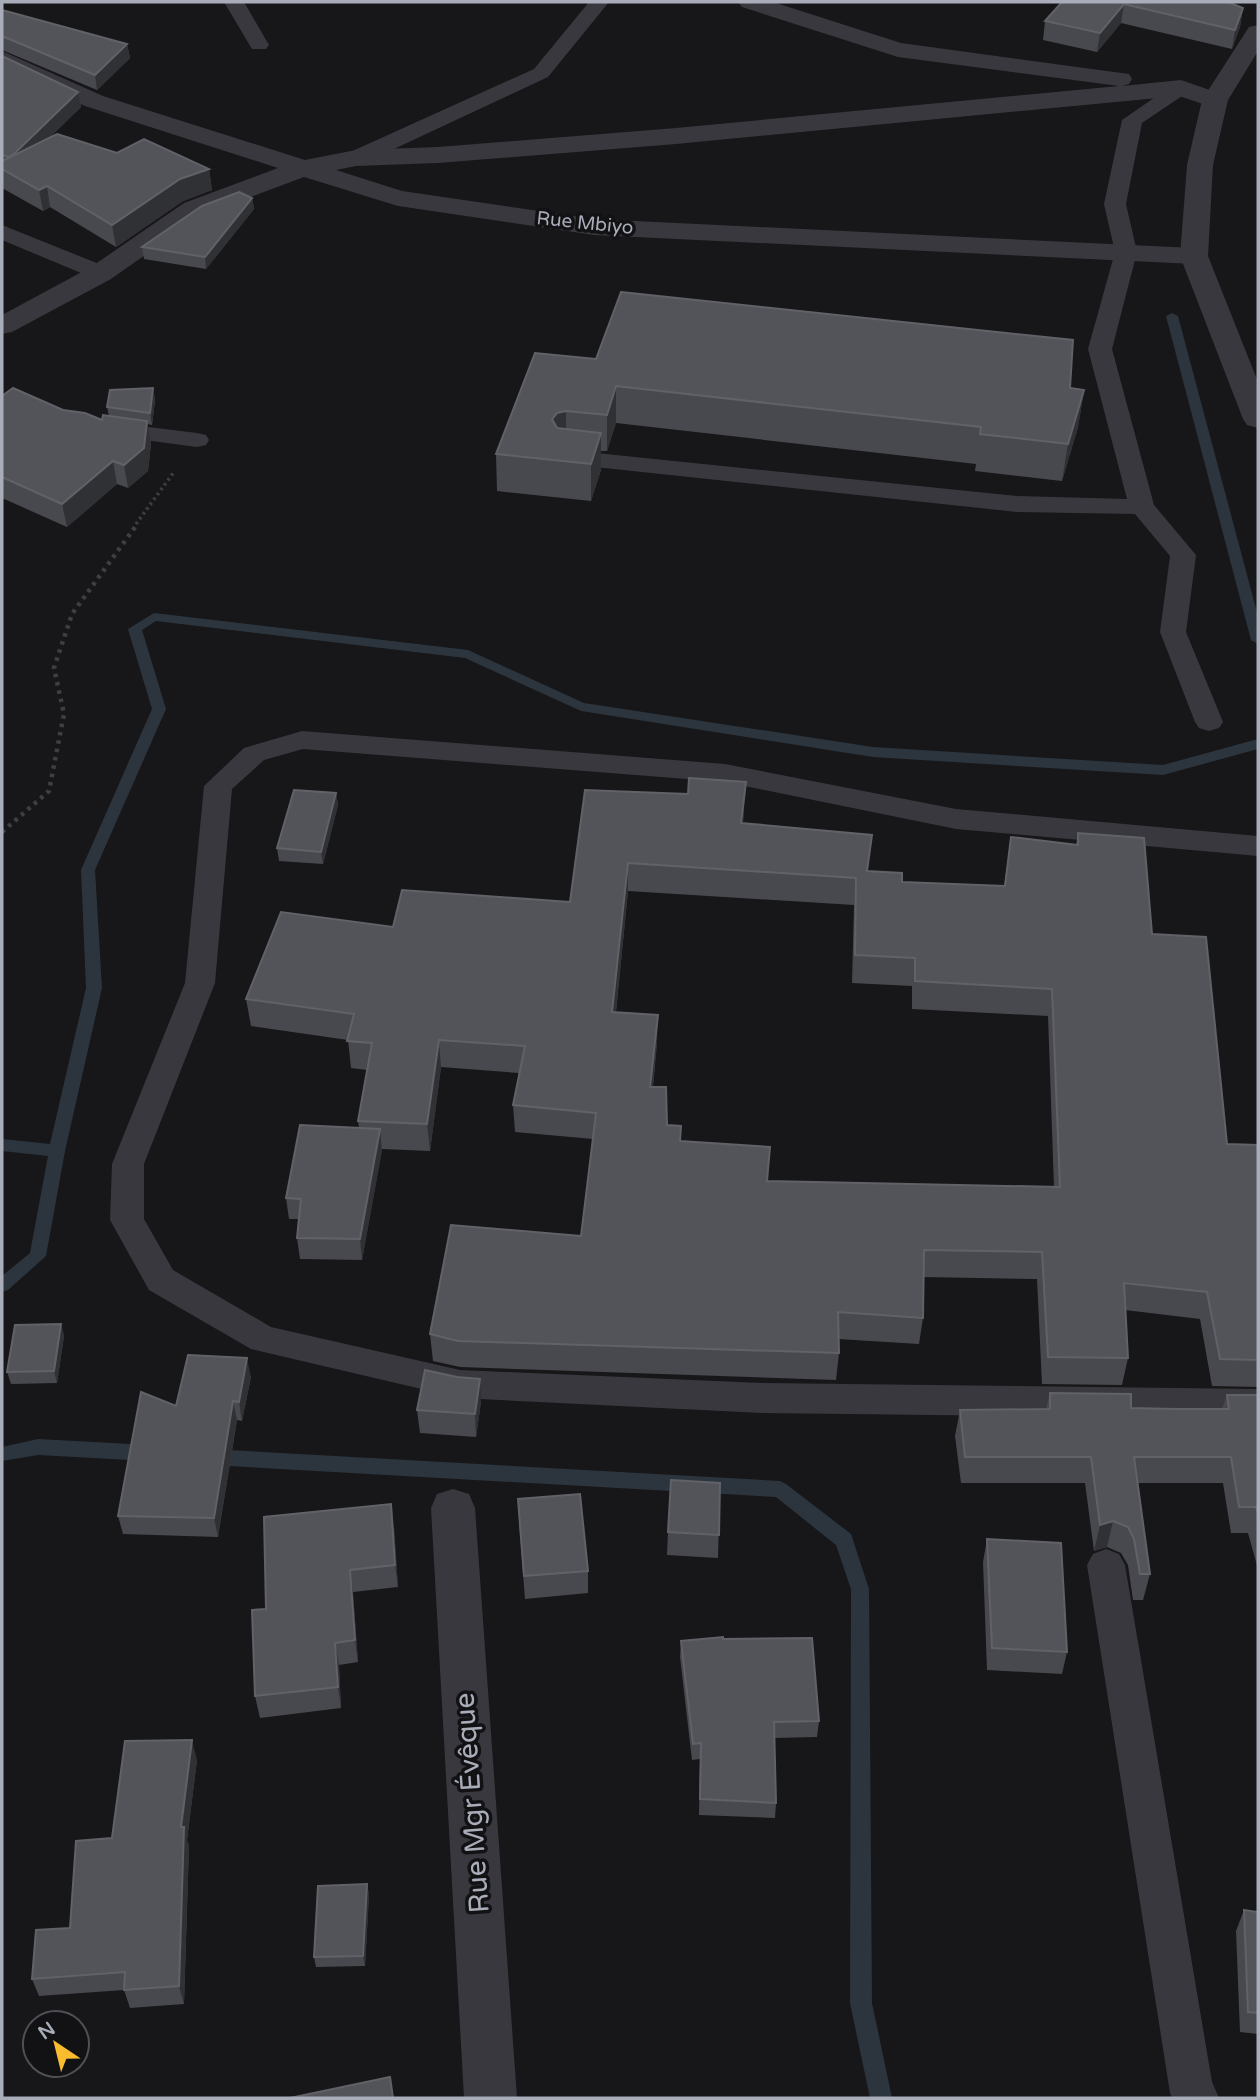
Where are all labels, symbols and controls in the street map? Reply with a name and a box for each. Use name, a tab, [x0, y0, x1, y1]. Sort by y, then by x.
street label: Rue Mbiyo	[535, 207, 635, 239]
street label: Rue Mgr Évêque	[447, 1692, 497, 1914]
north arrow	[21, 2009, 91, 2079]
text: N	[34, 2018, 59, 2044]

